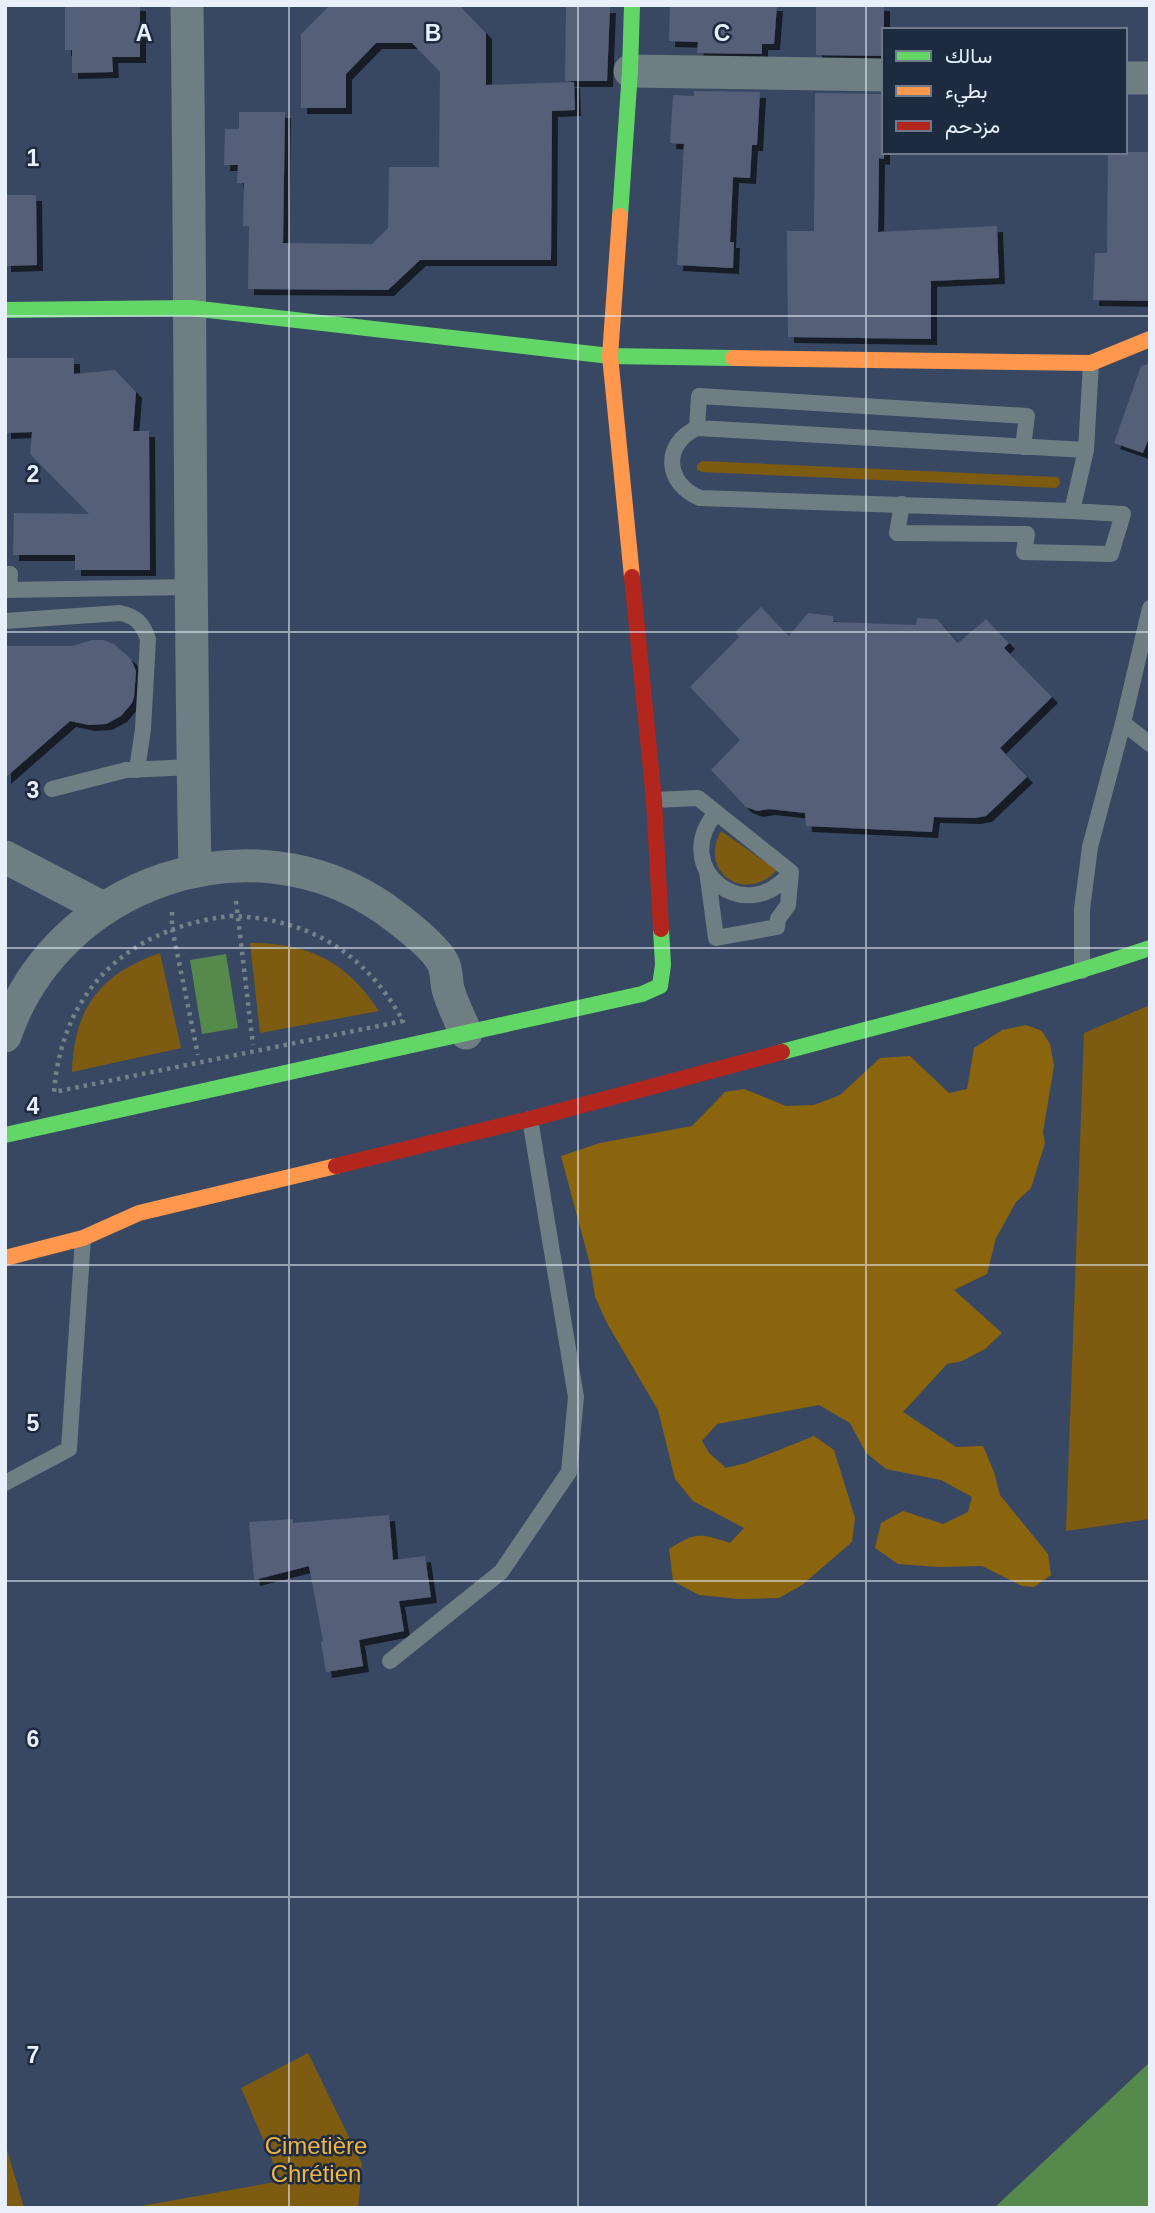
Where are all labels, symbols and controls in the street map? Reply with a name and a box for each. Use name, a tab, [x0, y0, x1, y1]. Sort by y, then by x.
text: A	[136, 20, 152, 46]
text: B	[425, 20, 441, 46]
text: C	[714, 20, 730, 46]
legend	[882, 28, 1127, 154]
text: سالك	[945, 44, 992, 67]
text: بطيء	[945, 79, 988, 108]
text: مزدحم	[945, 114, 1000, 140]
text: 1	[27, 145, 40, 171]
text: 2	[27, 461, 39, 487]
text: 3	[27, 777, 39, 803]
text: 4	[27, 1093, 40, 1119]
text: 5	[27, 1410, 40, 1436]
text: 6	[27, 1726, 39, 1752]
text: 7	[27, 2042, 39, 2068]
park label: Cimetière Chrétien	[265, 2132, 367, 2187]

